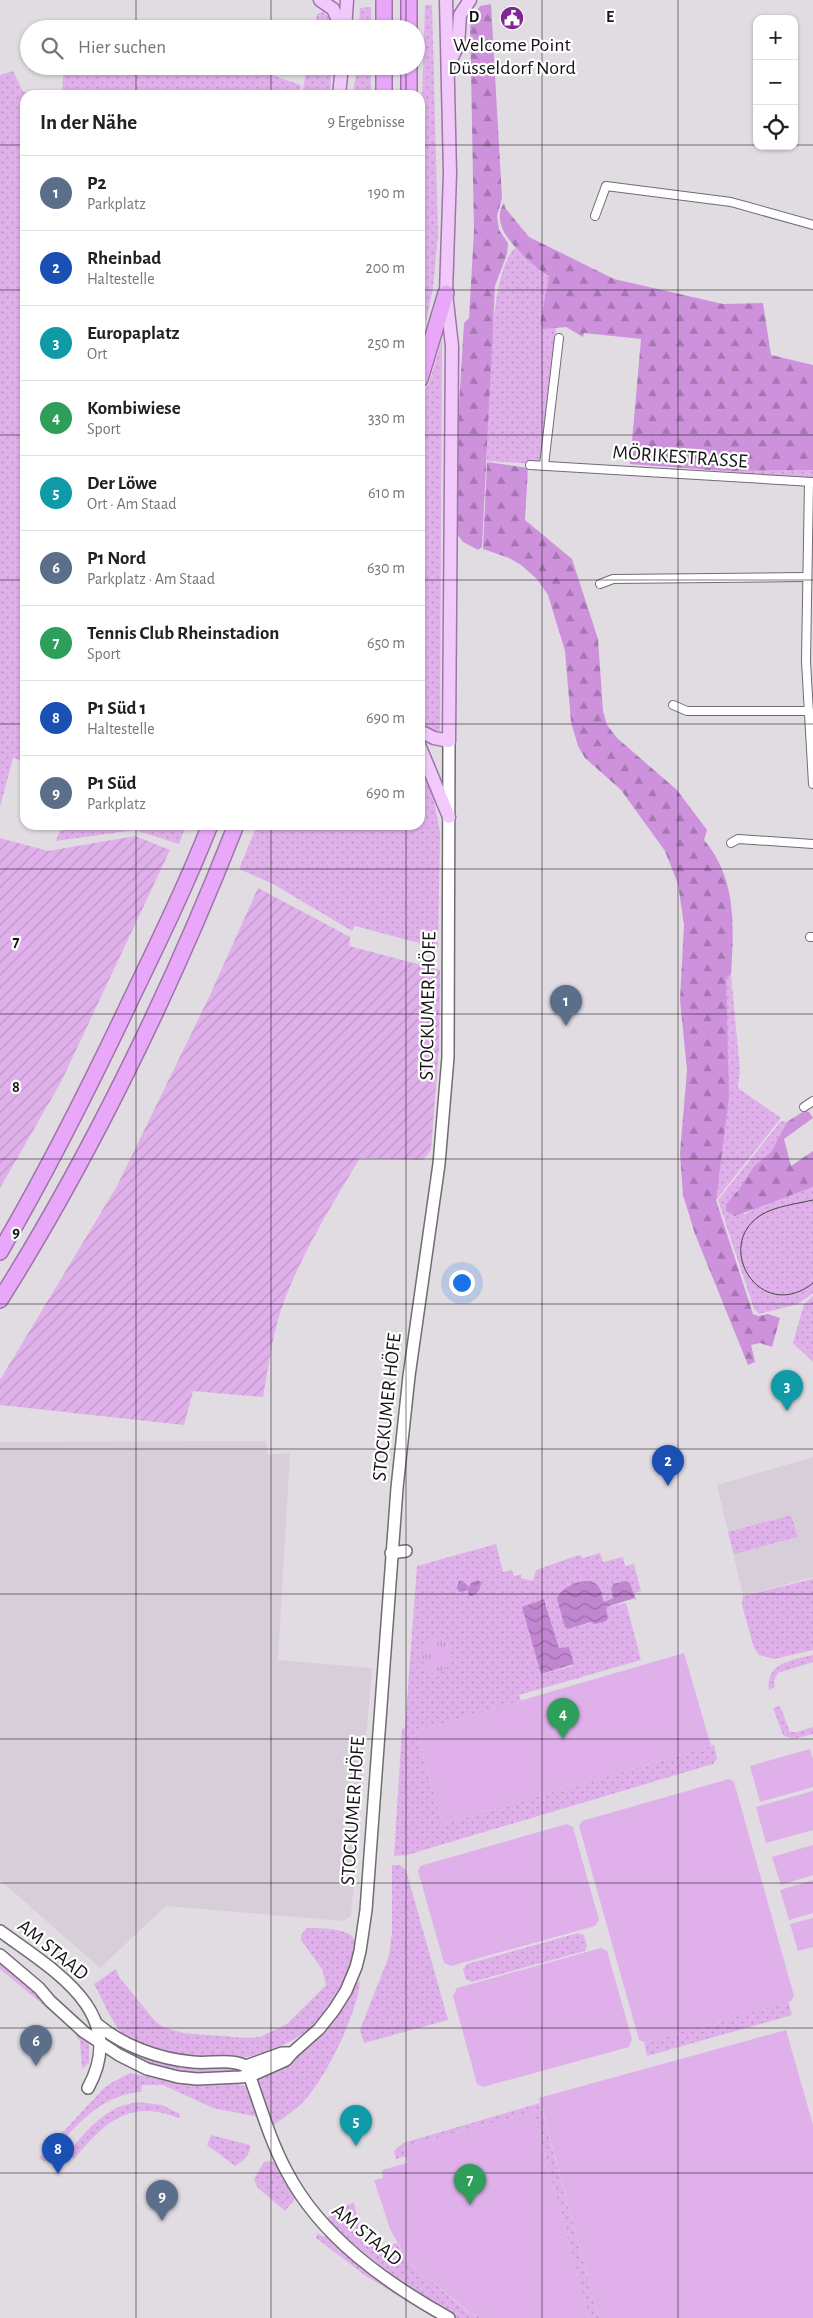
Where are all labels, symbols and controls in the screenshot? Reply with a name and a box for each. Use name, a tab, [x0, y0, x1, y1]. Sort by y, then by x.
public building icon: Welcome Point Düsseldorf Nord	[499, 5, 525, 31]
text: D	[469, 9, 480, 25]
text: E	[606, 9, 614, 25]
map controls	[753, 15, 798, 150]
button: +	[753, 15, 798, 60]
search box	[20, 20, 425, 75]
icon: search	[38, 34, 66, 62]
place label: Welcome Point Düsseldorf Nord	[448, 35, 576, 78]
text: Hier suchen	[78, 38, 166, 57]
button: −	[753, 60, 798, 105]
button: locate	[753, 105, 798, 150]
text: In der Nähe	[40, 112, 137, 133]
text: 9 Ergebnisse	[328, 114, 405, 130]
text: P2	[87, 174, 106, 193]
text: 1	[53, 185, 59, 201]
text: 190 m	[368, 185, 405, 201]
text: Parkplatz	[87, 196, 146, 212]
text: Rheinbad	[87, 249, 161, 268]
text: 2	[52, 260, 60, 276]
text: 200 m	[365, 260, 405, 276]
text: Haltestelle	[87, 271, 155, 287]
text: Europaplatz	[87, 324, 180, 343]
text: 3	[53, 335, 59, 351]
text: 250 m	[367, 335, 405, 351]
text: Ort	[87, 346, 107, 362]
text: Kombiwiese	[87, 399, 181, 418]
text: 4	[52, 410, 60, 426]
text: 330 m	[368, 410, 405, 426]
text: Sport	[87, 421, 121, 437]
street label: MÖRIKESTRASSE	[612, 442, 749, 472]
text: Der Löwe	[87, 474, 157, 493]
text: 5	[53, 485, 59, 501]
text: 610 m	[368, 485, 405, 501]
text: Ort · Am Staad	[87, 496, 177, 512]
text: P1 Nord	[87, 549, 146, 568]
text: 6	[52, 560, 60, 576]
text: 630 m	[367, 560, 405, 576]
text: Parkplatz · Am Staad	[87, 571, 215, 587]
text: Tennis Club Rheinstadion	[87, 624, 279, 643]
text: 7	[53, 635, 59, 651]
text: 650 m	[367, 635, 405, 651]
text: Sport	[87, 646, 121, 662]
text: P1 Süd 1	[87, 699, 146, 718]
text: 8	[52, 710, 60, 726]
text: 690 m	[366, 710, 405, 726]
text: Haltestelle	[87, 721, 155, 737]
text: P1 Süd	[87, 774, 137, 793]
text: 9	[52, 785, 60, 801]
text: 690 m	[366, 785, 405, 801]
text: Parkplatz	[87, 796, 146, 812]
street label: STOCKUMER HÖFE	[417, 931, 439, 1081]
text: 7	[13, 934, 20, 950]
pin: 1	[550, 985, 582, 1026]
text: 8	[12, 1079, 20, 1095]
text: 9	[12, 1224, 20, 1240]
your location	[449, 1270, 475, 1296]
street label: STOCKUMER HÖFE	[369, 1332, 405, 1482]
pin: 3	[771, 1370, 803, 1411]
pin: 2	[652, 1445, 684, 1486]
pin: 4	[547, 1698, 579, 1739]
street label: STOCKUMER HÖFE	[338, 1736, 368, 1886]
street label: AM STAAD	[14, 1916, 92, 1984]
pin: 6	[20, 2025, 52, 2066]
pin: 5	[340, 2105, 372, 2146]
pin: 8	[42, 2133, 74, 2174]
pin: 7	[454, 2164, 486, 2205]
pin: 9	[146, 2180, 178, 2221]
street label: AM STAAD	[328, 2200, 406, 2270]

